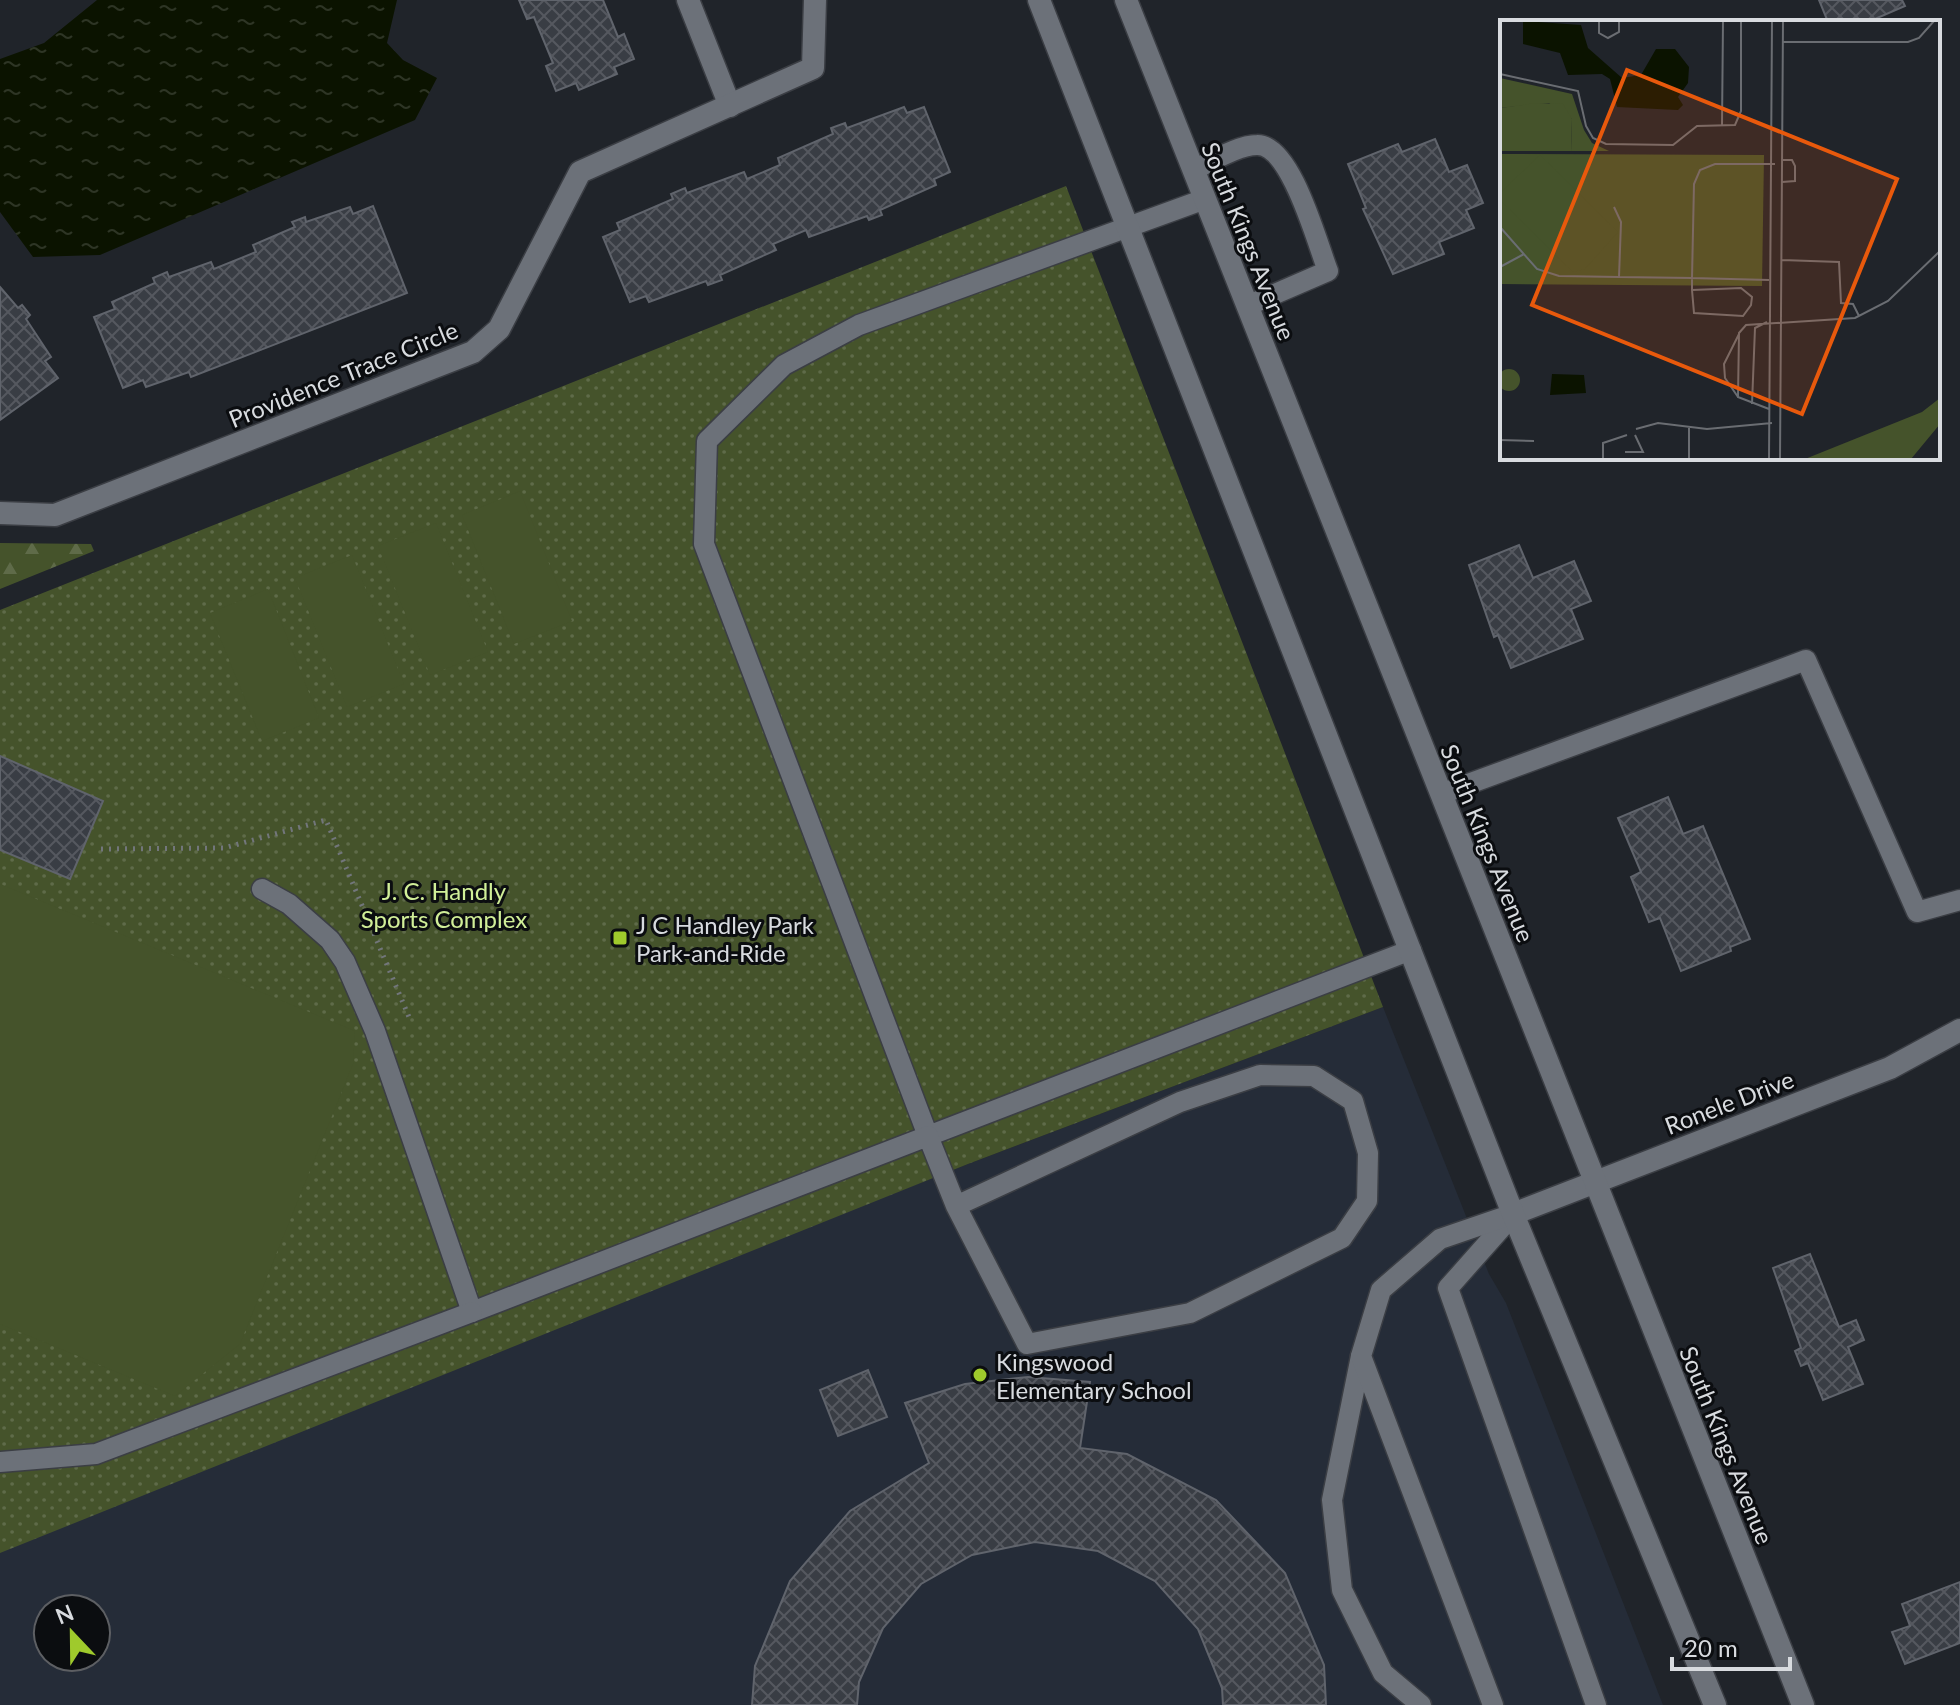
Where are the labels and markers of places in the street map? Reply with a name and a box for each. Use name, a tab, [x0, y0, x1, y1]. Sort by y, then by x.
place label: J C Handley Park Park-and-Ride	[636, 910, 815, 967]
marker: J C Handley Park Park-and-Ride	[611, 929, 629, 947]
place label: Kingswood Elementary School	[996, 1347, 1192, 1404]
marker: Kingswood Elementary School	[971, 1366, 989, 1384]

